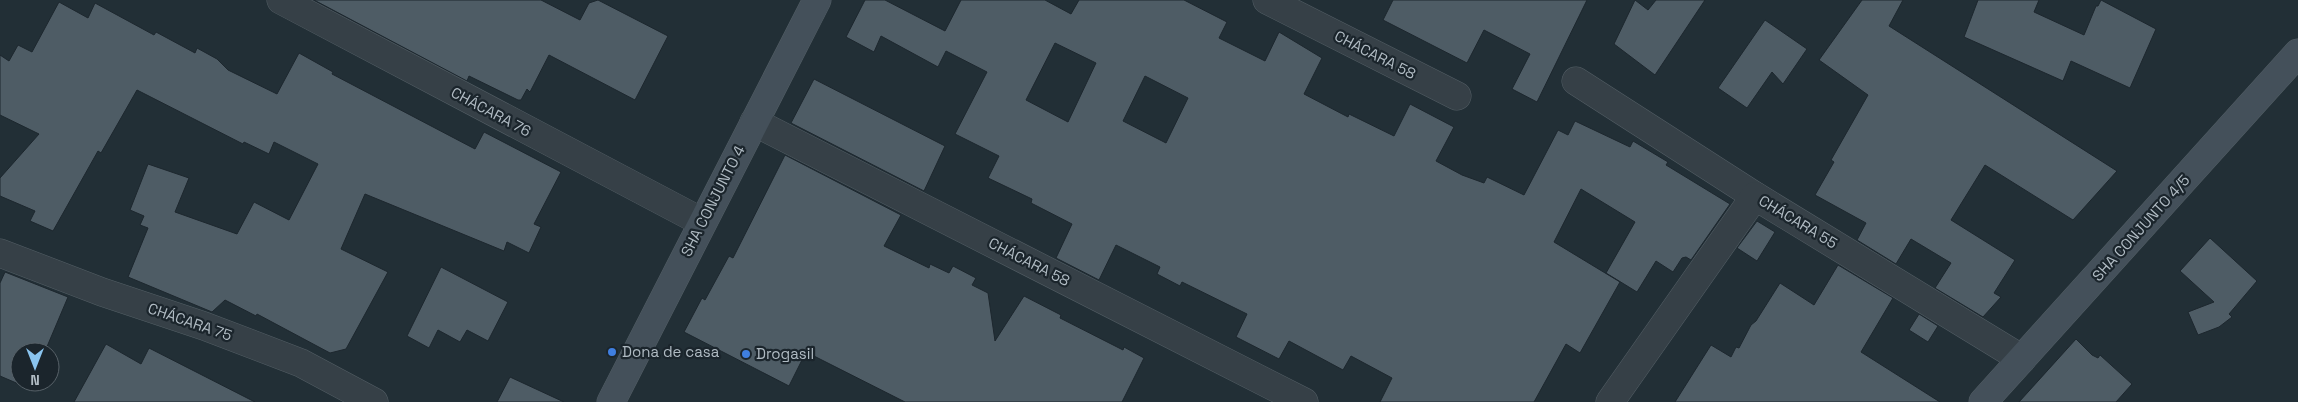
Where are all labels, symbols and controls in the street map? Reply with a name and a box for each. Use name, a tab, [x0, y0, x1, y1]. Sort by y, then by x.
street label: CHÁCARA 58	[1331, 26, 1419, 83]
street label: CHÁCARA 76	[448, 83, 534, 141]
street label: SHA CONJUNTO 4	[676, 142, 749, 260]
street label: SHA CONJUNTO 4/5	[2088, 170, 2193, 285]
street label: CHÁCARA 55	[1756, 191, 1841, 252]
street label: CHÁCARA 58	[985, 233, 1073, 290]
street label: CHÁCARA 75	[146, 298, 235, 345]
north arrow	[10, 342, 60, 392]
place label: Dona de casa	[622, 342, 720, 361]
place label: Drogasil	[756, 344, 814, 363]
marker: Dona de casa	[606, 346, 618, 358]
marker: Drogasil	[740, 348, 752, 360]
text: N	[30, 371, 40, 389]

